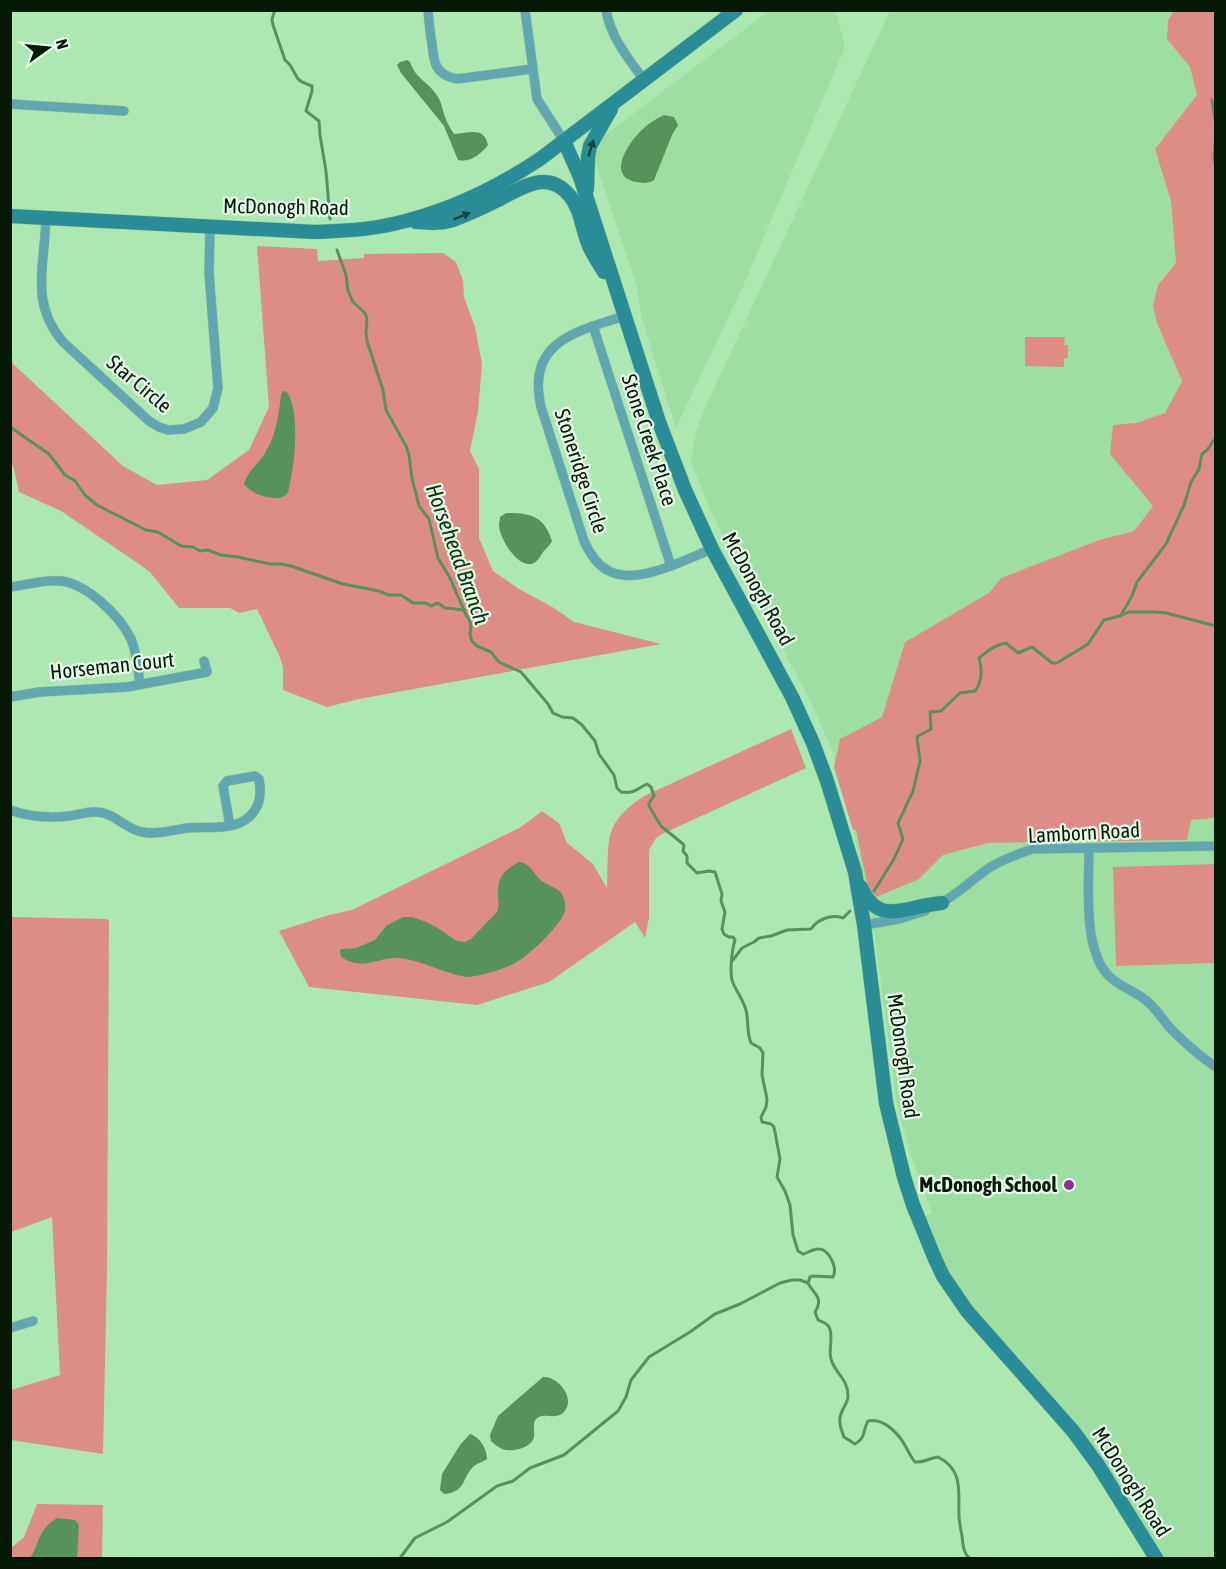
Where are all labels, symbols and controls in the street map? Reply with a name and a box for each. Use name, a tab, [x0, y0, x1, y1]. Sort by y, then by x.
north arrow	[18, 18, 78, 78]
text: N	[53, 37, 72, 51]
one-way arrow	[587, 139, 596, 157]
street label: McDonogh Road	[223, 193, 349, 219]
one-way arrow	[454, 211, 472, 221]
street label: Star Circle	[102, 349, 177, 417]
street label: Stone Creek Place	[617, 371, 682, 508]
street label: Stoneridge Circle	[551, 405, 613, 536]
water label: Horsehead Branch	[421, 480, 496, 628]
street label: McDonogh Road	[718, 528, 800, 649]
street label: Horseman Court	[49, 647, 175, 683]
street label: Lamborn Road	[1027, 817, 1141, 847]
street label: McDonogh Road	[883, 992, 925, 1120]
place label: McDonogh School	[919, 1172, 1057, 1196]
marker: McDonogh School	[1062, 1178, 1076, 1192]
street label: McDonogh Road	[1088, 1422, 1176, 1541]

